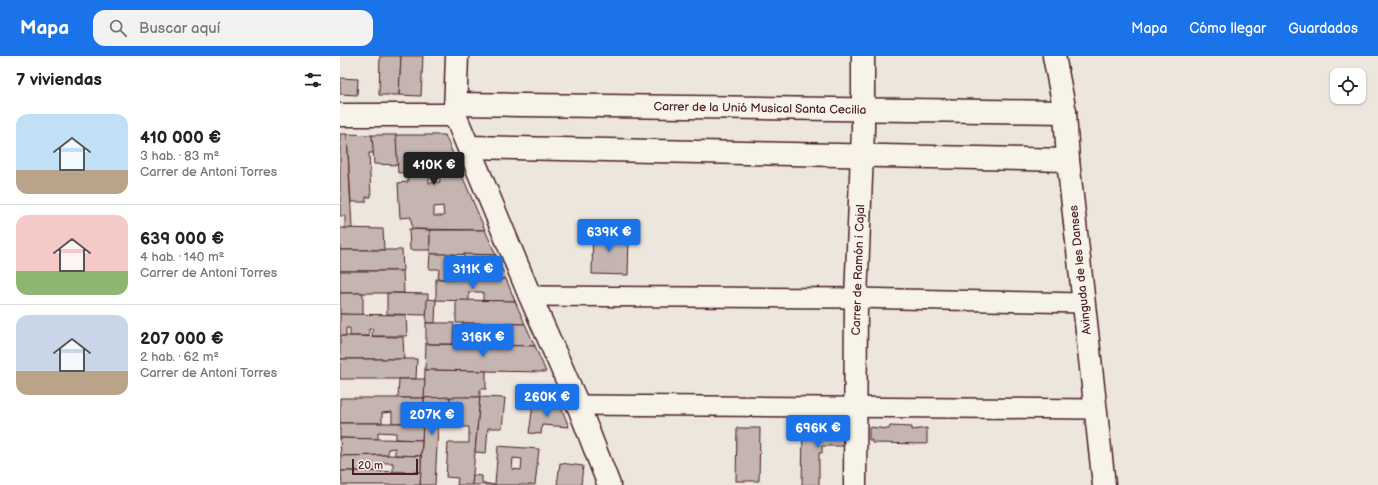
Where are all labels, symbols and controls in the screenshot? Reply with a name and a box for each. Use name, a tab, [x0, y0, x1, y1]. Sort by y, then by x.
search box	[93, 10, 373, 46]
text: Mapa	[20, 17, 69, 40]
icon: search	[107, 17, 129, 39]
text: Buscar aquí	[139, 19, 220, 38]
text: Mapa	[1131, 20, 1167, 37]
text: Cómo llegar	[1189, 20, 1266, 37]
text: Guardados	[1288, 20, 1358, 37]
map controls	[1330, 68, 1366, 104]
button: locate	[1330, 68, 1366, 104]
icon: filters	[302, 69, 324, 91]
text: 7 viviendas	[16, 70, 102, 90]
street label: Carrer de la Unió Musical Santa Cecilia	[654, 99, 867, 118]
text: 410 000 €	[140, 128, 221, 148]
icon: home	[48, 130, 96, 178]
text: 3 hab. · 83 m²	[140, 148, 219, 164]
pin: 410K €	[401, 152, 467, 186]
text: 410K €	[412, 157, 456, 173]
text: Carrer de Antoni Torres	[140, 164, 277, 180]
street label: Carrer de Ramón i Cajal	[849, 204, 868, 336]
street label: Avinguda de les Danses	[1066, 204, 1095, 335]
pin: 639K €	[576, 219, 642, 253]
text: 639K €	[586, 224, 632, 240]
text: 639 000 €	[140, 229, 224, 249]
icon: home	[48, 231, 96, 279]
text: 4 hab. · 140 m²	[140, 249, 224, 265]
pin: 311K €	[440, 256, 506, 290]
text: 311K €	[453, 261, 493, 277]
text: Carrer de Antoni Torres	[140, 265, 277, 281]
pin: 316K €	[450, 324, 516, 358]
text: 207 000 €	[140, 329, 224, 349]
text: 316K €	[461, 329, 505, 345]
icon: home	[48, 331, 96, 379]
text: 2 hab. · 62 m²	[140, 349, 219, 365]
text: Carrer de Antoni Torres	[140, 365, 277, 381]
pin: 260K €	[514, 384, 580, 418]
text: 260K €	[524, 389, 570, 405]
pin: 207K €	[399, 402, 465, 436]
text: 207K €	[410, 407, 454, 423]
pin: 696K €	[785, 415, 851, 449]
text: 696K €	[795, 420, 841, 436]
scale bar	[352, 457, 418, 476]
text: 20 m	[358, 459, 383, 472]

